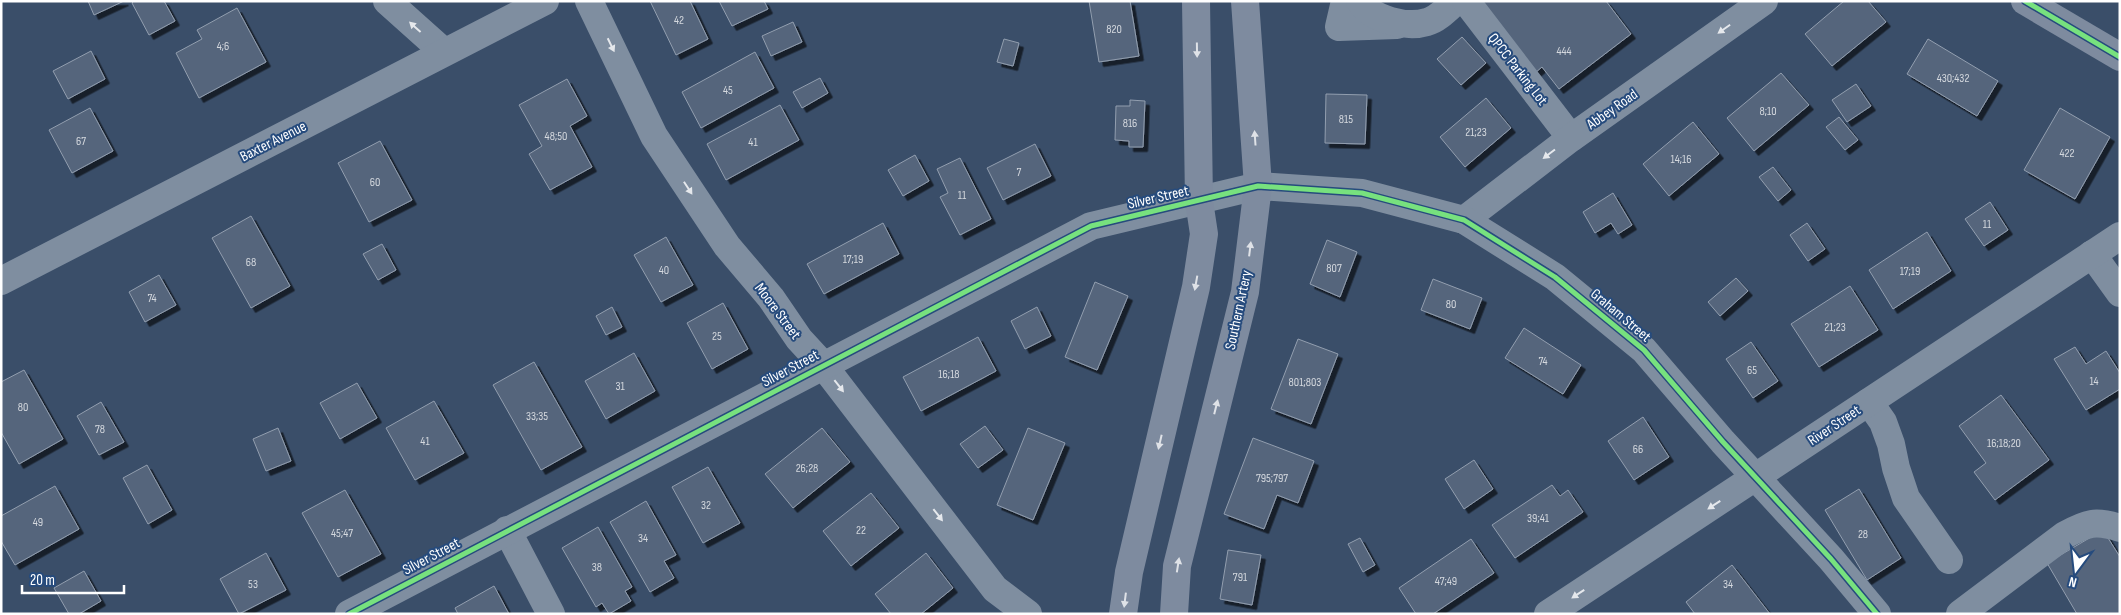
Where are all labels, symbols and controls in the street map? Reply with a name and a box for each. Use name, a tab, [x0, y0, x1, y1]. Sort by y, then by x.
house number: 42	[674, 13, 684, 28]
one-way arrow	[410, 21, 422, 33]
house number: 820	[1106, 22, 1122, 37]
one-way arrow	[1717, 24, 1731, 34]
street label: QPCC Parking Lot	[1484, 29, 1552, 109]
one-way arrow	[607, 38, 615, 52]
house number: 4;6	[217, 39, 229, 54]
one-way arrow	[1193, 42, 1201, 58]
house number: 444	[1556, 44, 1572, 59]
house number: 430;432	[1937, 71, 1969, 86]
house number: 45	[723, 83, 733, 98]
street label: Abbey Road	[1582, 85, 1642, 134]
house number: 8;10	[1759, 104, 1777, 119]
house number: 815	[1339, 112, 1353, 127]
house number: 816	[1123, 116, 1137, 131]
street label: Baxter Avenue	[237, 117, 310, 166]
house number: 21;23	[1465, 125, 1487, 140]
house number: 48;50	[545, 129, 567, 144]
one-way arrow	[1250, 130, 1258, 146]
house number: 67	[76, 134, 86, 149]
house number: 41	[748, 135, 758, 150]
house number: 422	[2060, 146, 2075, 161]
one-way arrow	[1543, 149, 1556, 160]
house number: 14;16	[1670, 152, 1692, 167]
house number: 7	[1017, 165, 1022, 180]
house number: 60	[370, 175, 380, 190]
one-way arrow	[683, 181, 693, 194]
street label: Silver Street	[1126, 181, 1191, 214]
house number: 11	[958, 188, 967, 203]
house number: 11	[1983, 217, 1992, 232]
one-way arrow	[1246, 240, 1254, 256]
house number: 17;19	[843, 252, 863, 267]
house number: 68	[246, 255, 256, 270]
house number: 807	[1326, 261, 1342, 276]
house number: 40	[659, 263, 669, 278]
house number: 17;19	[1900, 264, 1920, 279]
street label: Southern Artery	[1221, 268, 1256, 352]
one-way arrow	[1192, 276, 1200, 292]
street label: Moore Street	[750, 279, 805, 344]
street label: Graham Street	[1587, 285, 1655, 346]
house number: 74	[147, 291, 157, 306]
house number: 80	[1446, 297, 1456, 312]
house number: 21;23	[1824, 320, 1846, 335]
house number: 25	[712, 329, 722, 344]
street label: Silver Street	[758, 345, 822, 391]
house number: 74	[1538, 354, 1548, 369]
house number: 65	[1747, 363, 1757, 378]
house number: 16;18	[938, 367, 960, 382]
house number: 14	[2089, 374, 2099, 389]
house number: 801;803	[1289, 375, 1321, 390]
house number: 31	[615, 379, 625, 394]
one-way arrow	[834, 379, 844, 393]
house number: 80	[18, 400, 28, 415]
one-way arrow	[1212, 400, 1220, 415]
street label: River Street	[1804, 401, 1865, 450]
house number: 33;35	[526, 409, 548, 424]
house number: 78	[95, 422, 105, 437]
house number: 41	[420, 434, 430, 449]
one-way arrow	[1156, 434, 1164, 449]
house number: 16;18;20	[1987, 436, 2021, 451]
house number: 66	[1633, 442, 1643, 457]
house number: 26;28	[796, 461, 818, 476]
house number: 795;797	[1256, 471, 1288, 486]
house number: 32	[701, 498, 711, 513]
one-way arrow	[1708, 500, 1721, 510]
one-way arrow	[933, 508, 943, 522]
house number: 39;41	[1527, 511, 1550, 526]
house number: 49	[33, 515, 43, 530]
house number: 22	[856, 523, 866, 538]
house number: 45;47	[331, 526, 353, 541]
house number: 28	[1858, 527, 1868, 542]
house number: 34	[638, 531, 648, 546]
street label: Silver Street	[399, 533, 463, 579]
north arrow	[2051, 545, 2101, 595]
one-way arrow	[1175, 557, 1183, 573]
house number: 38	[592, 560, 602, 575]
scale bar	[22, 562, 125, 594]
house number: 791	[1233, 570, 1248, 585]
text: 20 m	[30, 571, 55, 590]
text: N	[2067, 573, 2079, 591]
house number: 47;49	[1435, 574, 1457, 589]
house number: 53	[248, 577, 258, 592]
house number: 34	[1723, 577, 1733, 592]
one-way arrow	[1572, 589, 1585, 599]
one-way arrow	[1121, 593, 1129, 609]

